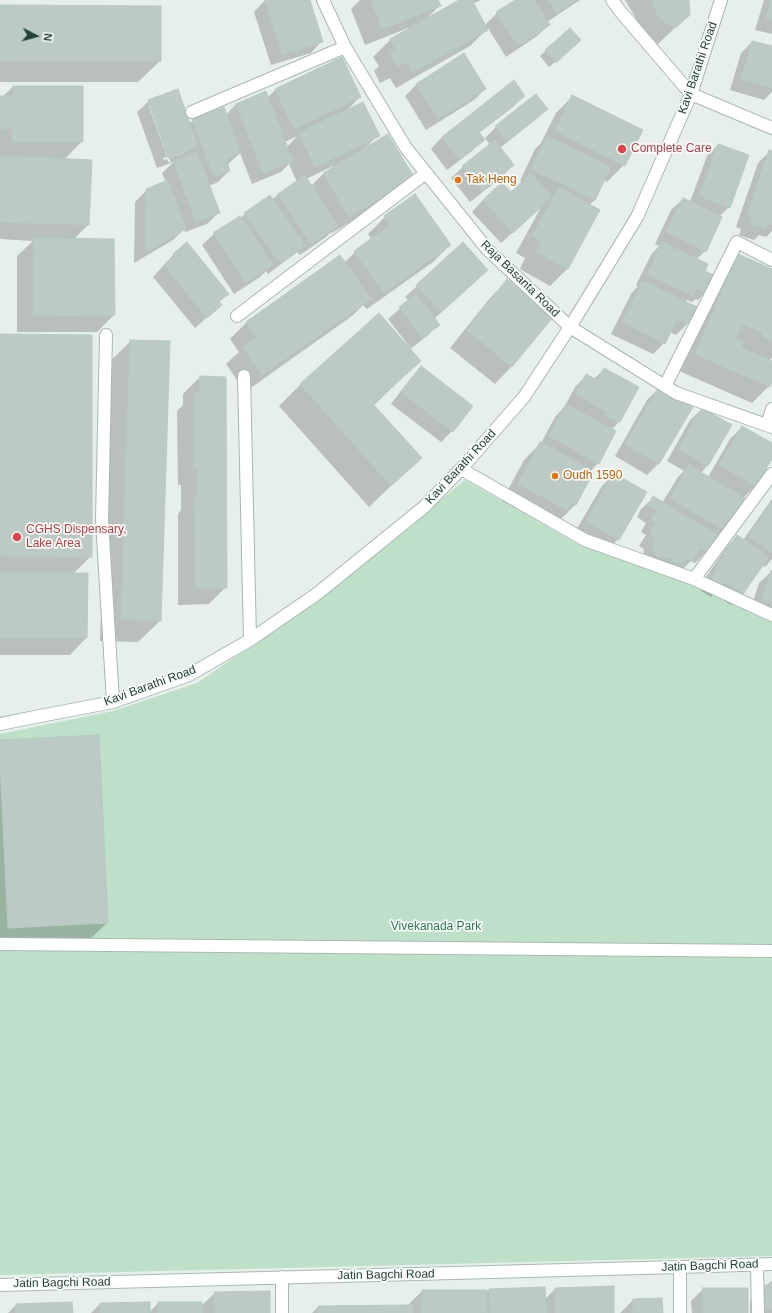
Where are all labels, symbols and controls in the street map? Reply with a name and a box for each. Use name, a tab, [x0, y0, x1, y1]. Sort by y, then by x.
north arrow	[16, 16, 56, 56]
street label: Kavi Barathi Road	[675, 20, 721, 116]
text: N	[42, 33, 54, 42]
place label: Complete Care	[631, 142, 712, 156]
marker: Complete Care	[616, 143, 628, 155]
place label: Tak Heng	[466, 173, 517, 187]
marker: Tak Heng	[453, 175, 463, 185]
street label: Raja Basanta Road	[478, 238, 562, 320]
street label: Kavi Barathi Road	[423, 427, 499, 507]
place label: Oudh 1590	[563, 469, 622, 483]
marker: Oudh 1590	[550, 471, 560, 481]
place label: CGHS Dispensary, Lake Area	[26, 523, 126, 551]
marker: CGHS Dispensary, Lake Area	[11, 531, 23, 543]
street label: Kavi Barathi Road	[102, 663, 198, 709]
park label: Vivekanada Park	[391, 920, 481, 934]
street label: Jatin Bagchi Road	[661, 1257, 759, 1275]
street label: Jatin Bagchi Road	[337, 1267, 435, 1283]
street label: Jatin Bagchi Road	[13, 1275, 111, 1291]

